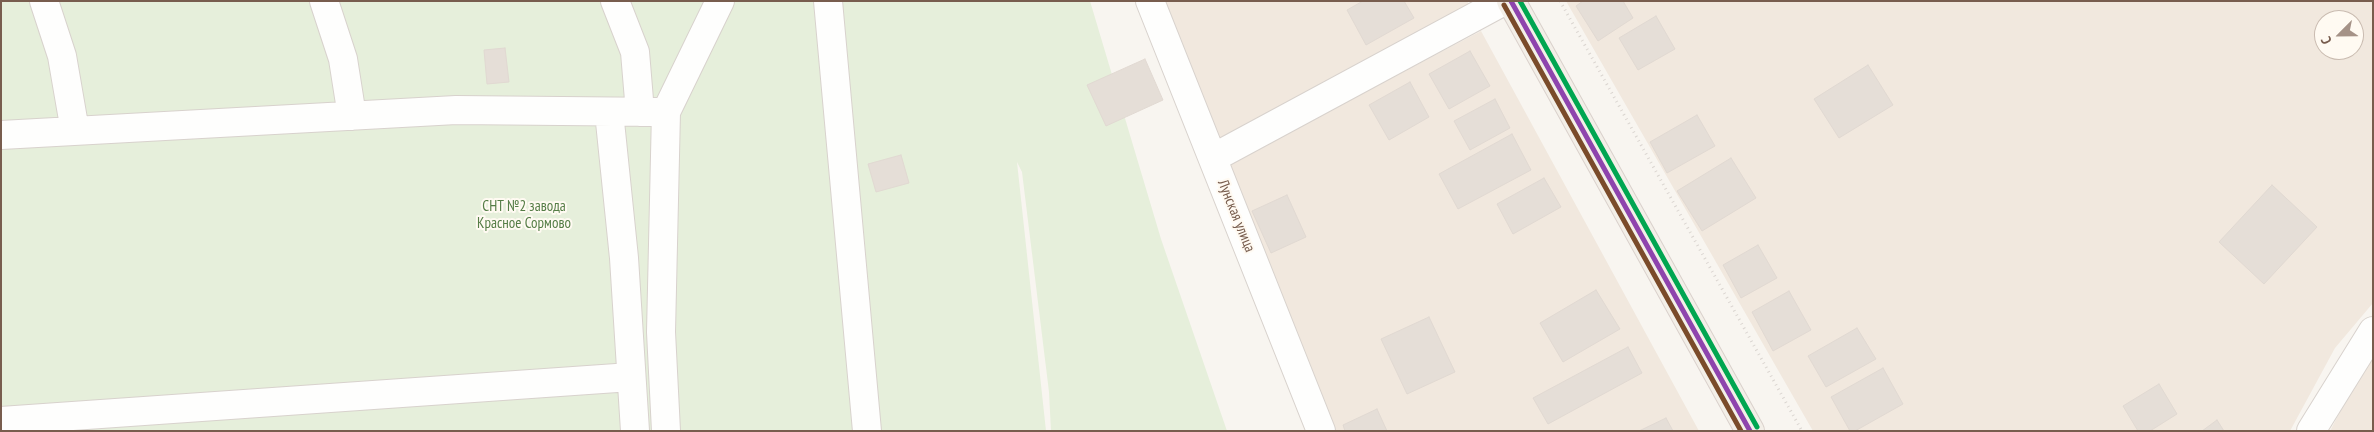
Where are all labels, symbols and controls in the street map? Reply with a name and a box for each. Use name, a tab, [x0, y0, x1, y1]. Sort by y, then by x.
north arrow	[2314, 10, 2364, 60]
text: С	[2317, 34, 2336, 47]
street label: Лунская улица	[1213, 177, 1259, 255]
park label: СНТ №2 завода Красное Сормово	[477, 198, 571, 233]

